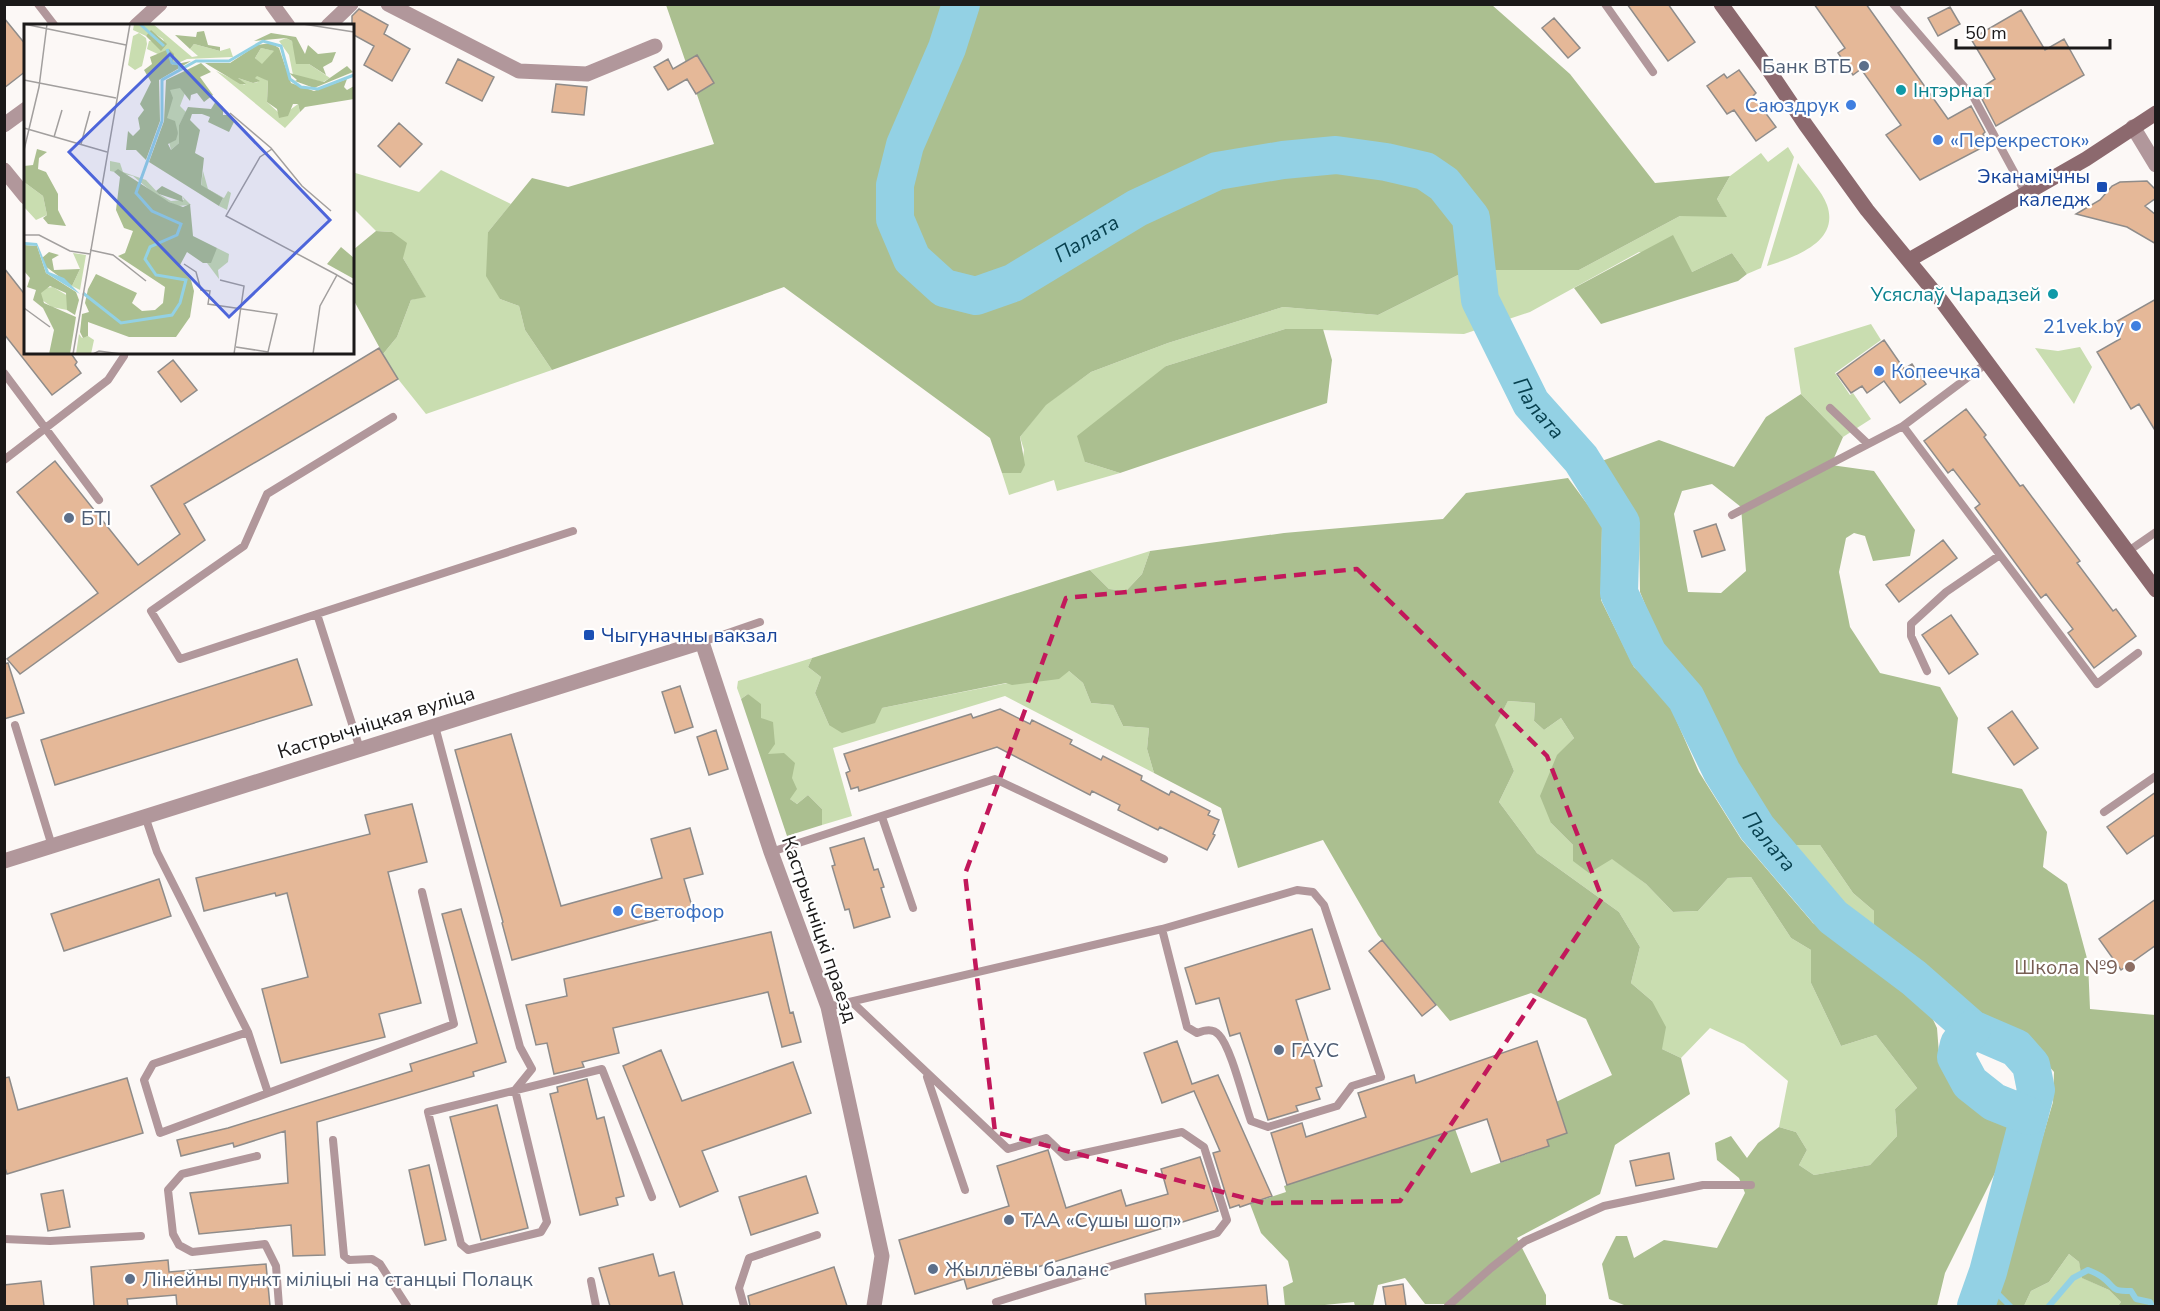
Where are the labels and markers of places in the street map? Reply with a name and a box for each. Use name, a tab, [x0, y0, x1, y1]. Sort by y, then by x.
place label: Банк ВТБ	[1762, 53, 1852, 80]
marker: Банк ВТБ	[1857, 59, 1871, 73]
place label: Інтэрнат	[1913, 77, 1992, 104]
marker: Інтэрнат	[1894, 83, 1908, 97]
place label: Саюздрук	[1745, 92, 1839, 119]
marker: Саюздрук	[1844, 98, 1858, 112]
place label: «Перекресток»	[1950, 127, 2090, 154]
marker: «Перекресток»	[1931, 133, 1945, 147]
place label: Эканамічны каледж	[1977, 163, 2090, 213]
marker: Эканамічны каледж	[2095, 180, 2109, 194]
place label: Усяслаў Чарадзей	[1870, 281, 2041, 308]
marker: Усяслаў Чарадзей	[2046, 287, 2060, 301]
place label: 21vek.by	[2043, 313, 2125, 340]
marker: 21vek.by	[2129, 319, 2143, 333]
place label: Копеечка	[1891, 358, 1981, 385]
marker: Копеечка	[1872, 364, 1886, 378]
place label: БТІ	[81, 505, 111, 532]
marker: БТІ	[62, 511, 76, 525]
place label: Чыгуначны вакзал	[601, 622, 778, 649]
marker: Чыгуначны вакзал	[582, 628, 596, 642]
place label: Светофор	[630, 898, 724, 925]
marker: Светофор	[611, 904, 625, 918]
place label: Школа №9	[2014, 954, 2118, 981]
marker: Школа №9	[2123, 960, 2137, 974]
place label: ГАУС	[1291, 1037, 1339, 1064]
marker: ГАУС	[1272, 1043, 1286, 1057]
place label: ТАА «Сушы шоп»	[1021, 1207, 1182, 1234]
marker: ТАА «Сушы шоп»	[1002, 1213, 1016, 1227]
place label: Жыллёвы баланс	[945, 1256, 1109, 1283]
marker: Жыллёвы баланс	[926, 1262, 940, 1276]
place label: Лінейны пункт міліцыі на станцыі Полацк	[142, 1266, 533, 1293]
marker: Лінейны пункт міліцыі на станцыі Полацк	[123, 1272, 137, 1286]

